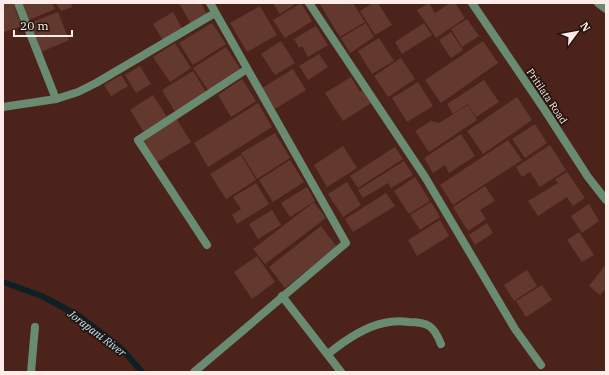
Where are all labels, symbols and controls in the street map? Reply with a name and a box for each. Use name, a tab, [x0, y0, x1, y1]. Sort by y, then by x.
scale bar	[14, 12, 72, 38]
north arrow	[557, 12, 597, 52]
text: 20 m	[20, 18, 49, 33]
text: N	[577, 19, 594, 34]
street label: Pritilata Road	[524, 66, 570, 126]
water label: Jorapani River	[64, 306, 130, 360]

